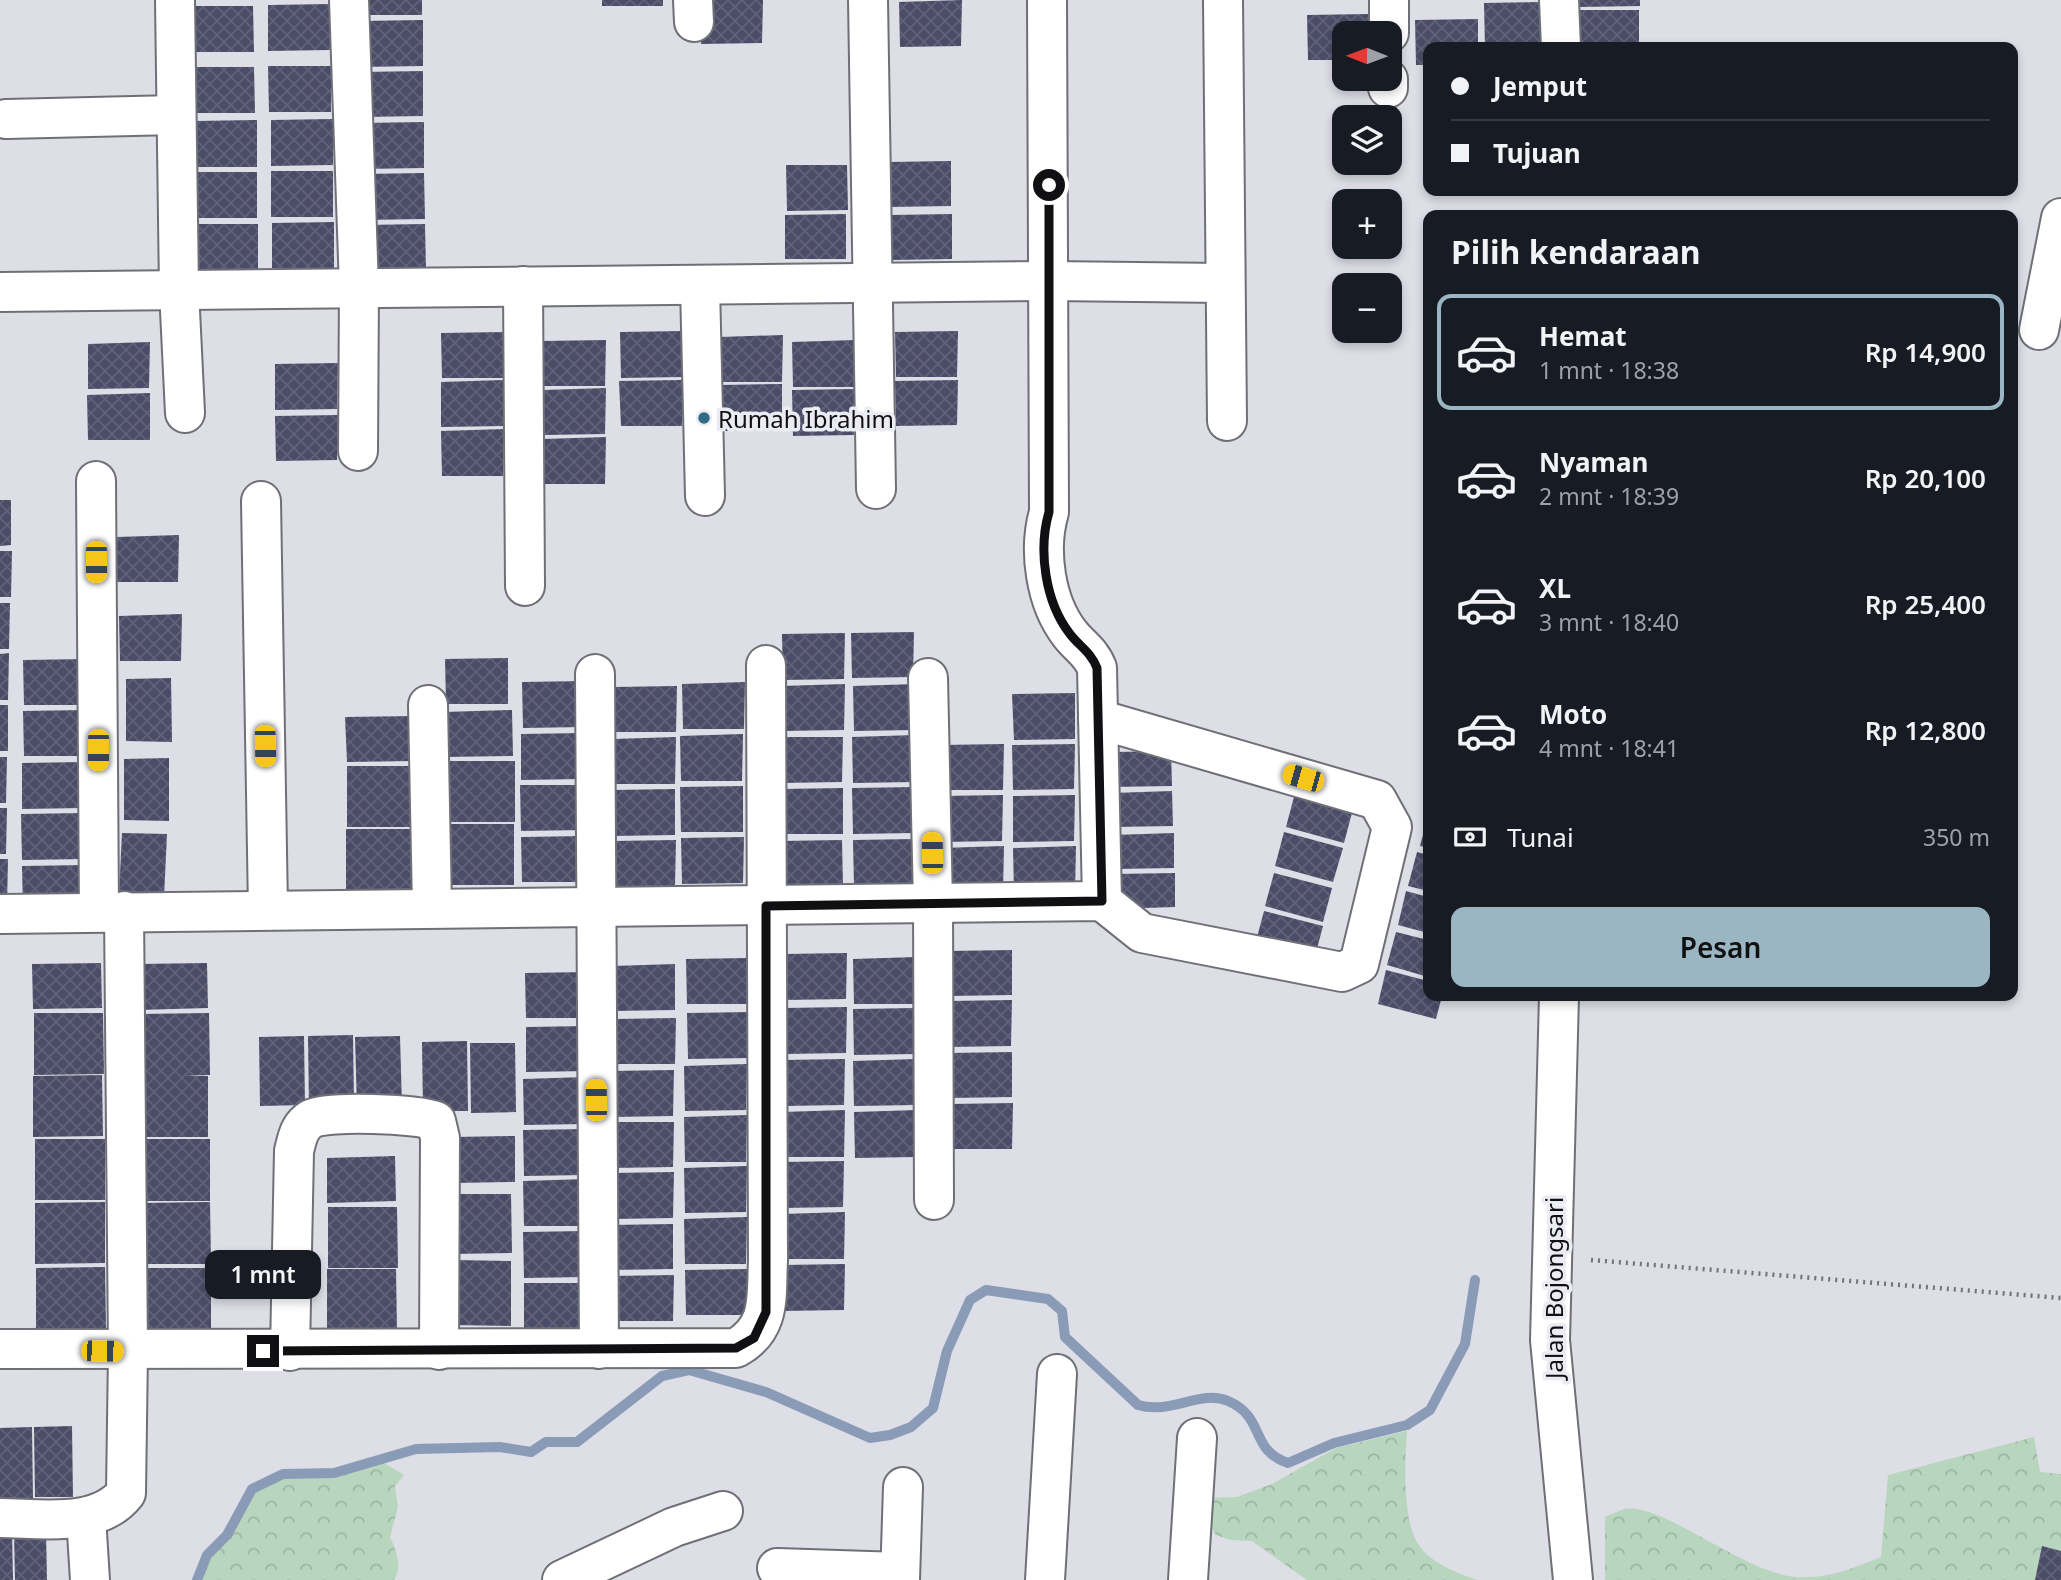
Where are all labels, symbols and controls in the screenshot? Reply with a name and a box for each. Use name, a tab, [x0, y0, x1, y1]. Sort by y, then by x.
north arrow	[1332, 21, 1402, 91]
map controls	[1332, 21, 1402, 343]
text: Jemput	[1493, 68, 1587, 104]
button: layers	[1332, 105, 1402, 175]
text: Tujuan	[1493, 135, 1581, 171]
route start	[1033, 169, 1065, 201]
button: +	[1332, 189, 1402, 259]
text: Pilih kendaraan	[1451, 230, 1701, 273]
button: −	[1332, 273, 1402, 343]
text: Hemat	[1539, 318, 1627, 354]
icon: car	[1455, 321, 1518, 384]
text: Rp 14,900	[1865, 334, 1986, 370]
text: 1 mnt · 18:38	[1539, 354, 1679, 386]
place label: Rumah Ibrahim	[718, 402, 894, 435]
marker: Rumah Ibrahim	[696, 410, 712, 426]
text: Nyaman	[1539, 444, 1648, 480]
icon: car	[1455, 447, 1518, 510]
text: Rp 20,100	[1865, 460, 1986, 496]
text: 2 mnt · 18:39	[1539, 480, 1679, 512]
car	[86, 541, 107, 583]
text: XL	[1539, 570, 1571, 606]
icon: car	[1455, 573, 1518, 636]
text: Rp 25,400	[1865, 586, 1986, 622]
text: 3 mnt · 18:40	[1539, 606, 1679, 638]
text: Moto	[1539, 696, 1607, 732]
icon: car	[1455, 699, 1518, 762]
text: Rp 12,800	[1865, 712, 1986, 748]
car	[255, 725, 276, 767]
car	[88, 729, 109, 771]
text: 4 mnt · 18:41	[1539, 732, 1679, 764]
car	[1280, 762, 1327, 794]
icon: cash	[1451, 818, 1489, 856]
text: Tunai	[1507, 819, 1574, 855]
text: 350 m	[1923, 821, 1990, 853]
car	[922, 832, 943, 874]
button: Pesan	[1451, 907, 1990, 987]
car	[586, 1079, 607, 1121]
street label: Jalan Bojongsari	[1537, 1197, 1570, 1381]
callout: 1 mnt	[205, 1250, 321, 1298]
text: 1 mnt	[230, 1258, 296, 1290]
route end	[247, 1335, 279, 1367]
car	[81, 1340, 124, 1362]

